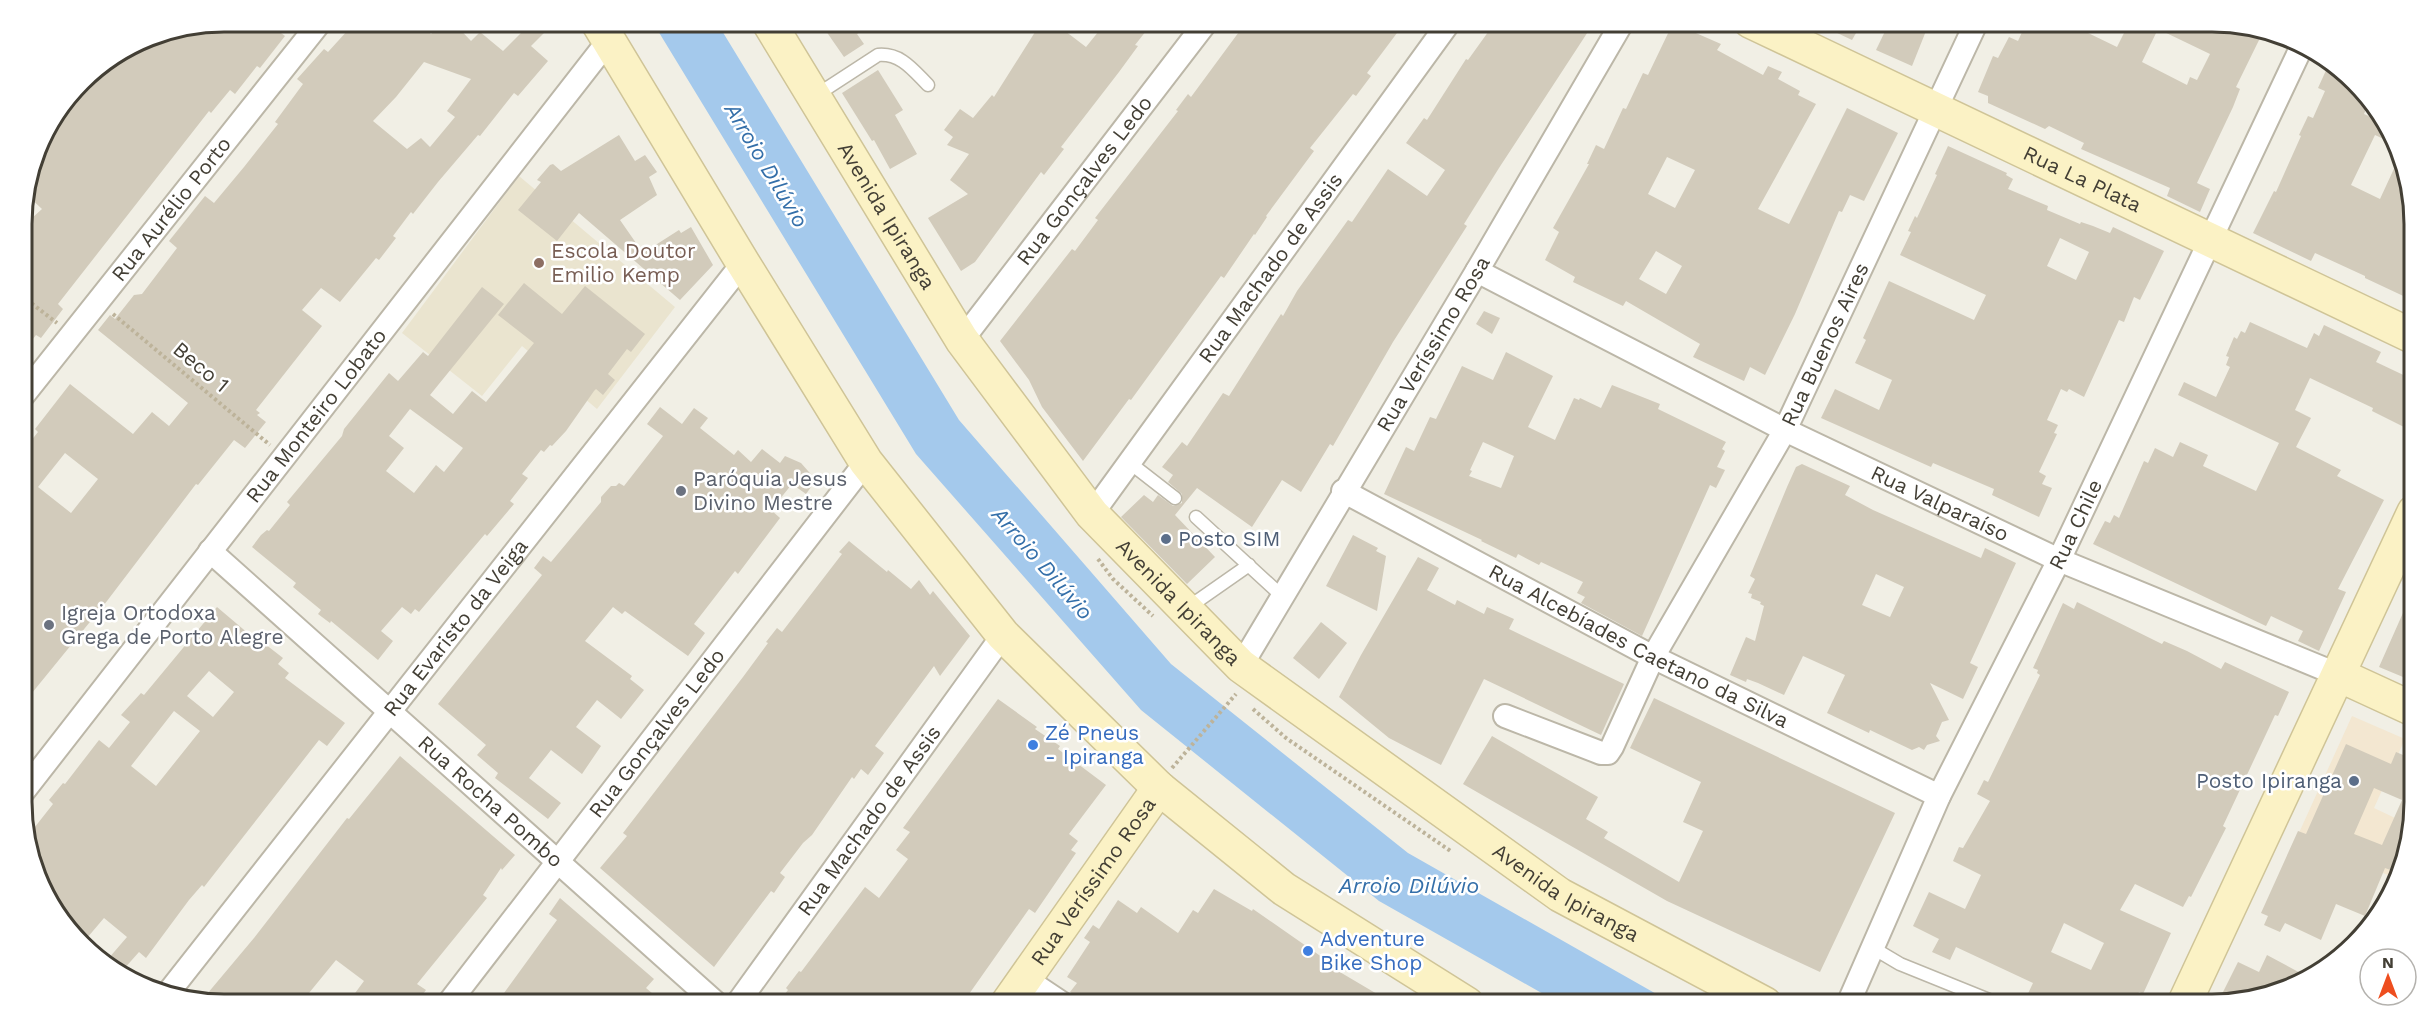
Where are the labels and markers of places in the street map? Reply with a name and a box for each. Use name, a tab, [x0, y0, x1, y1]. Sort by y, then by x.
place label: Escola Doutor Emilio Kemp	[551, 238, 696, 287]
marker: Escola Doutor Emilio Kemp	[532, 256, 546, 270]
place label: Paróquia Jesus Divino Mestre	[693, 466, 847, 515]
marker: Paróquia Jesus Divino Mestre	[674, 484, 688, 498]
place label: Posto SIM	[1178, 526, 1280, 551]
marker: Posto SIM	[1159, 532, 1173, 546]
place label: Igreja Ortodoxa Grega de Porto Alegre	[61, 600, 284, 649]
marker: Igreja Ortodoxa Grega de Porto Alegre	[42, 618, 56, 632]
place label: Zé Pneus - Ipiranga	[1045, 720, 1144, 769]
marker: Zé Pneus - Ipiranga	[1026, 738, 1040, 752]
place label: Posto Ipiranga	[2196, 768, 2342, 793]
marker: Posto Ipiranga	[2347, 774, 2361, 788]
place label: Adventure Bike Shop	[1320, 926, 1425, 975]
marker: Adventure Bike Shop	[1301, 944, 1315, 958]

